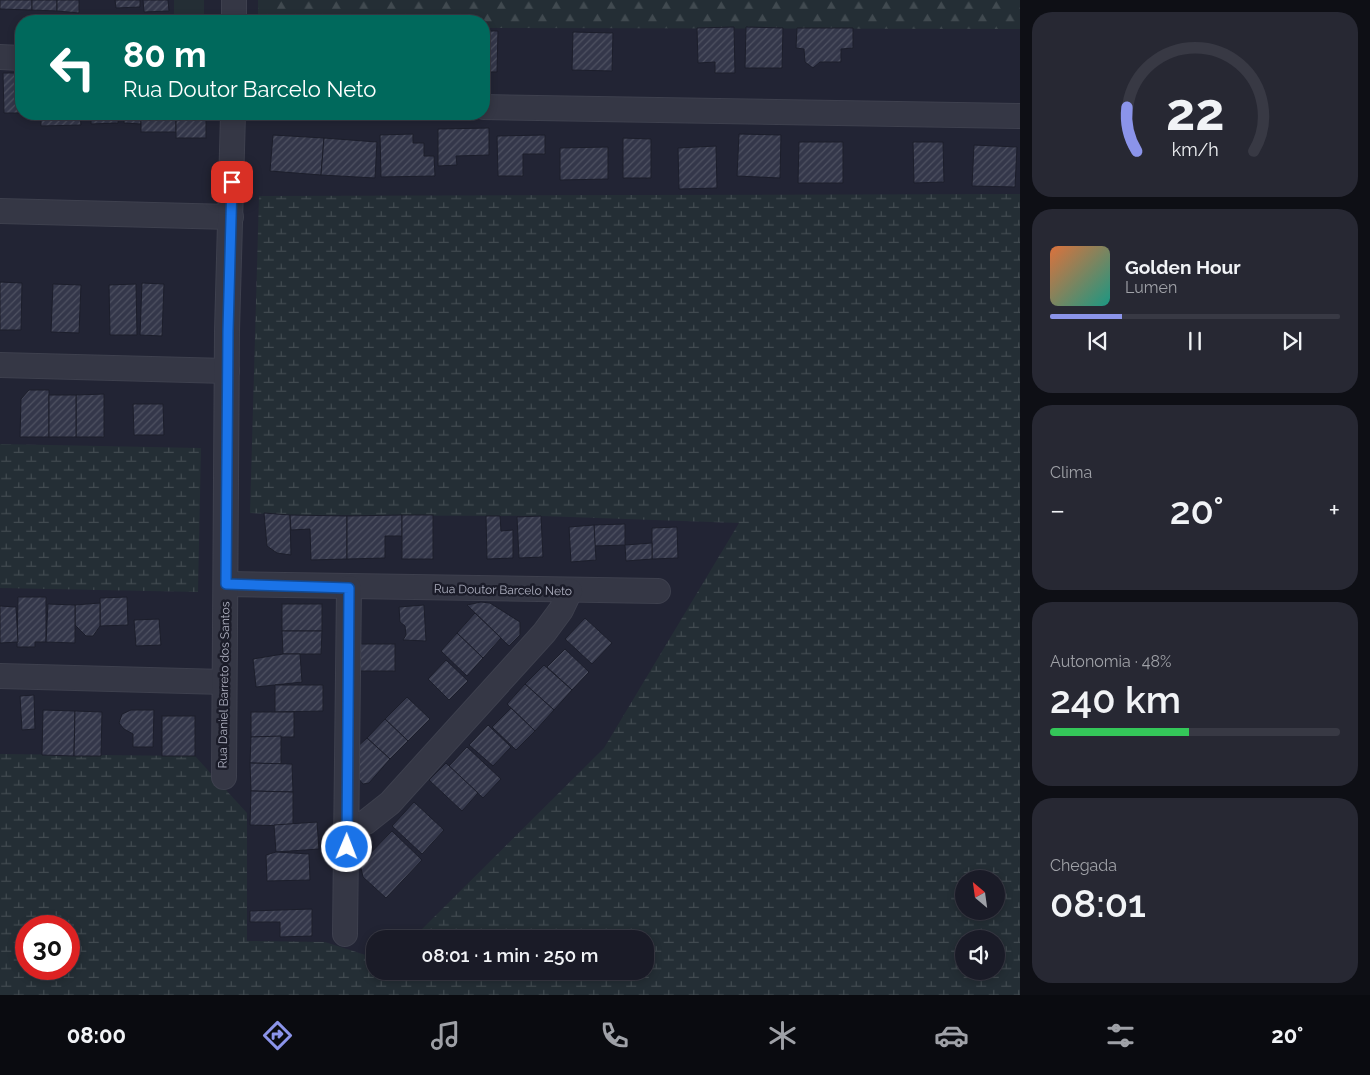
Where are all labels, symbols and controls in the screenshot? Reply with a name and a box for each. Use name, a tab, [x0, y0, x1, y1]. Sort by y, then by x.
text: 80 m	[123, 34, 207, 75]
icon: left	[40, 35, 105, 100]
text: Rua Doutor Barcelo Neto	[123, 76, 376, 102]
text: 22	[1166, 81, 1224, 142]
text: km/h	[1171, 139, 1219, 160]
pin	[211, 161, 253, 203]
icon: arrive	[218, 168, 246, 196]
text: Golden Hour	[1125, 256, 1241, 278]
text: Lumen	[1125, 278, 1177, 297]
icon: previous	[1084, 327, 1112, 355]
icon: pause	[1181, 327, 1209, 355]
icon: next	[1278, 327, 1306, 355]
text: Clima	[1050, 463, 1092, 482]
text: 20°	[1170, 488, 1224, 533]
text: −	[1050, 494, 1065, 527]
text: +	[1328, 494, 1340, 527]
street label: Rua Doutor Barcelo Neto	[434, 582, 572, 598]
street label: Rua Daniel Barreto dos Santos	[216, 601, 232, 769]
text: Autonomia · 48%	[1050, 652, 1171, 671]
text: 240 km	[1050, 677, 1181, 722]
position arrow	[320, 820, 372, 872]
text: Chegada	[1050, 856, 1117, 875]
north arrow	[955, 870, 1005, 920]
map controls	[955, 870, 1005, 980]
text: 08:01	[1050, 881, 1146, 926]
speed limit sign: 30	[15, 915, 80, 980]
button: sound	[955, 930, 1005, 980]
text: 08:01 · 1 min · 250 m	[422, 944, 598, 966]
icon: directions	[260, 1018, 295, 1053]
icon: music	[428, 1018, 463, 1053]
icon: phone	[597, 1018, 632, 1053]
icon: climate	[765, 1018, 800, 1053]
icon: car	[934, 1018, 969, 1053]
icon: filters	[1103, 1018, 1138, 1053]
text: 08:00	[67, 1022, 126, 1048]
text: 20°	[1271, 1022, 1303, 1048]

